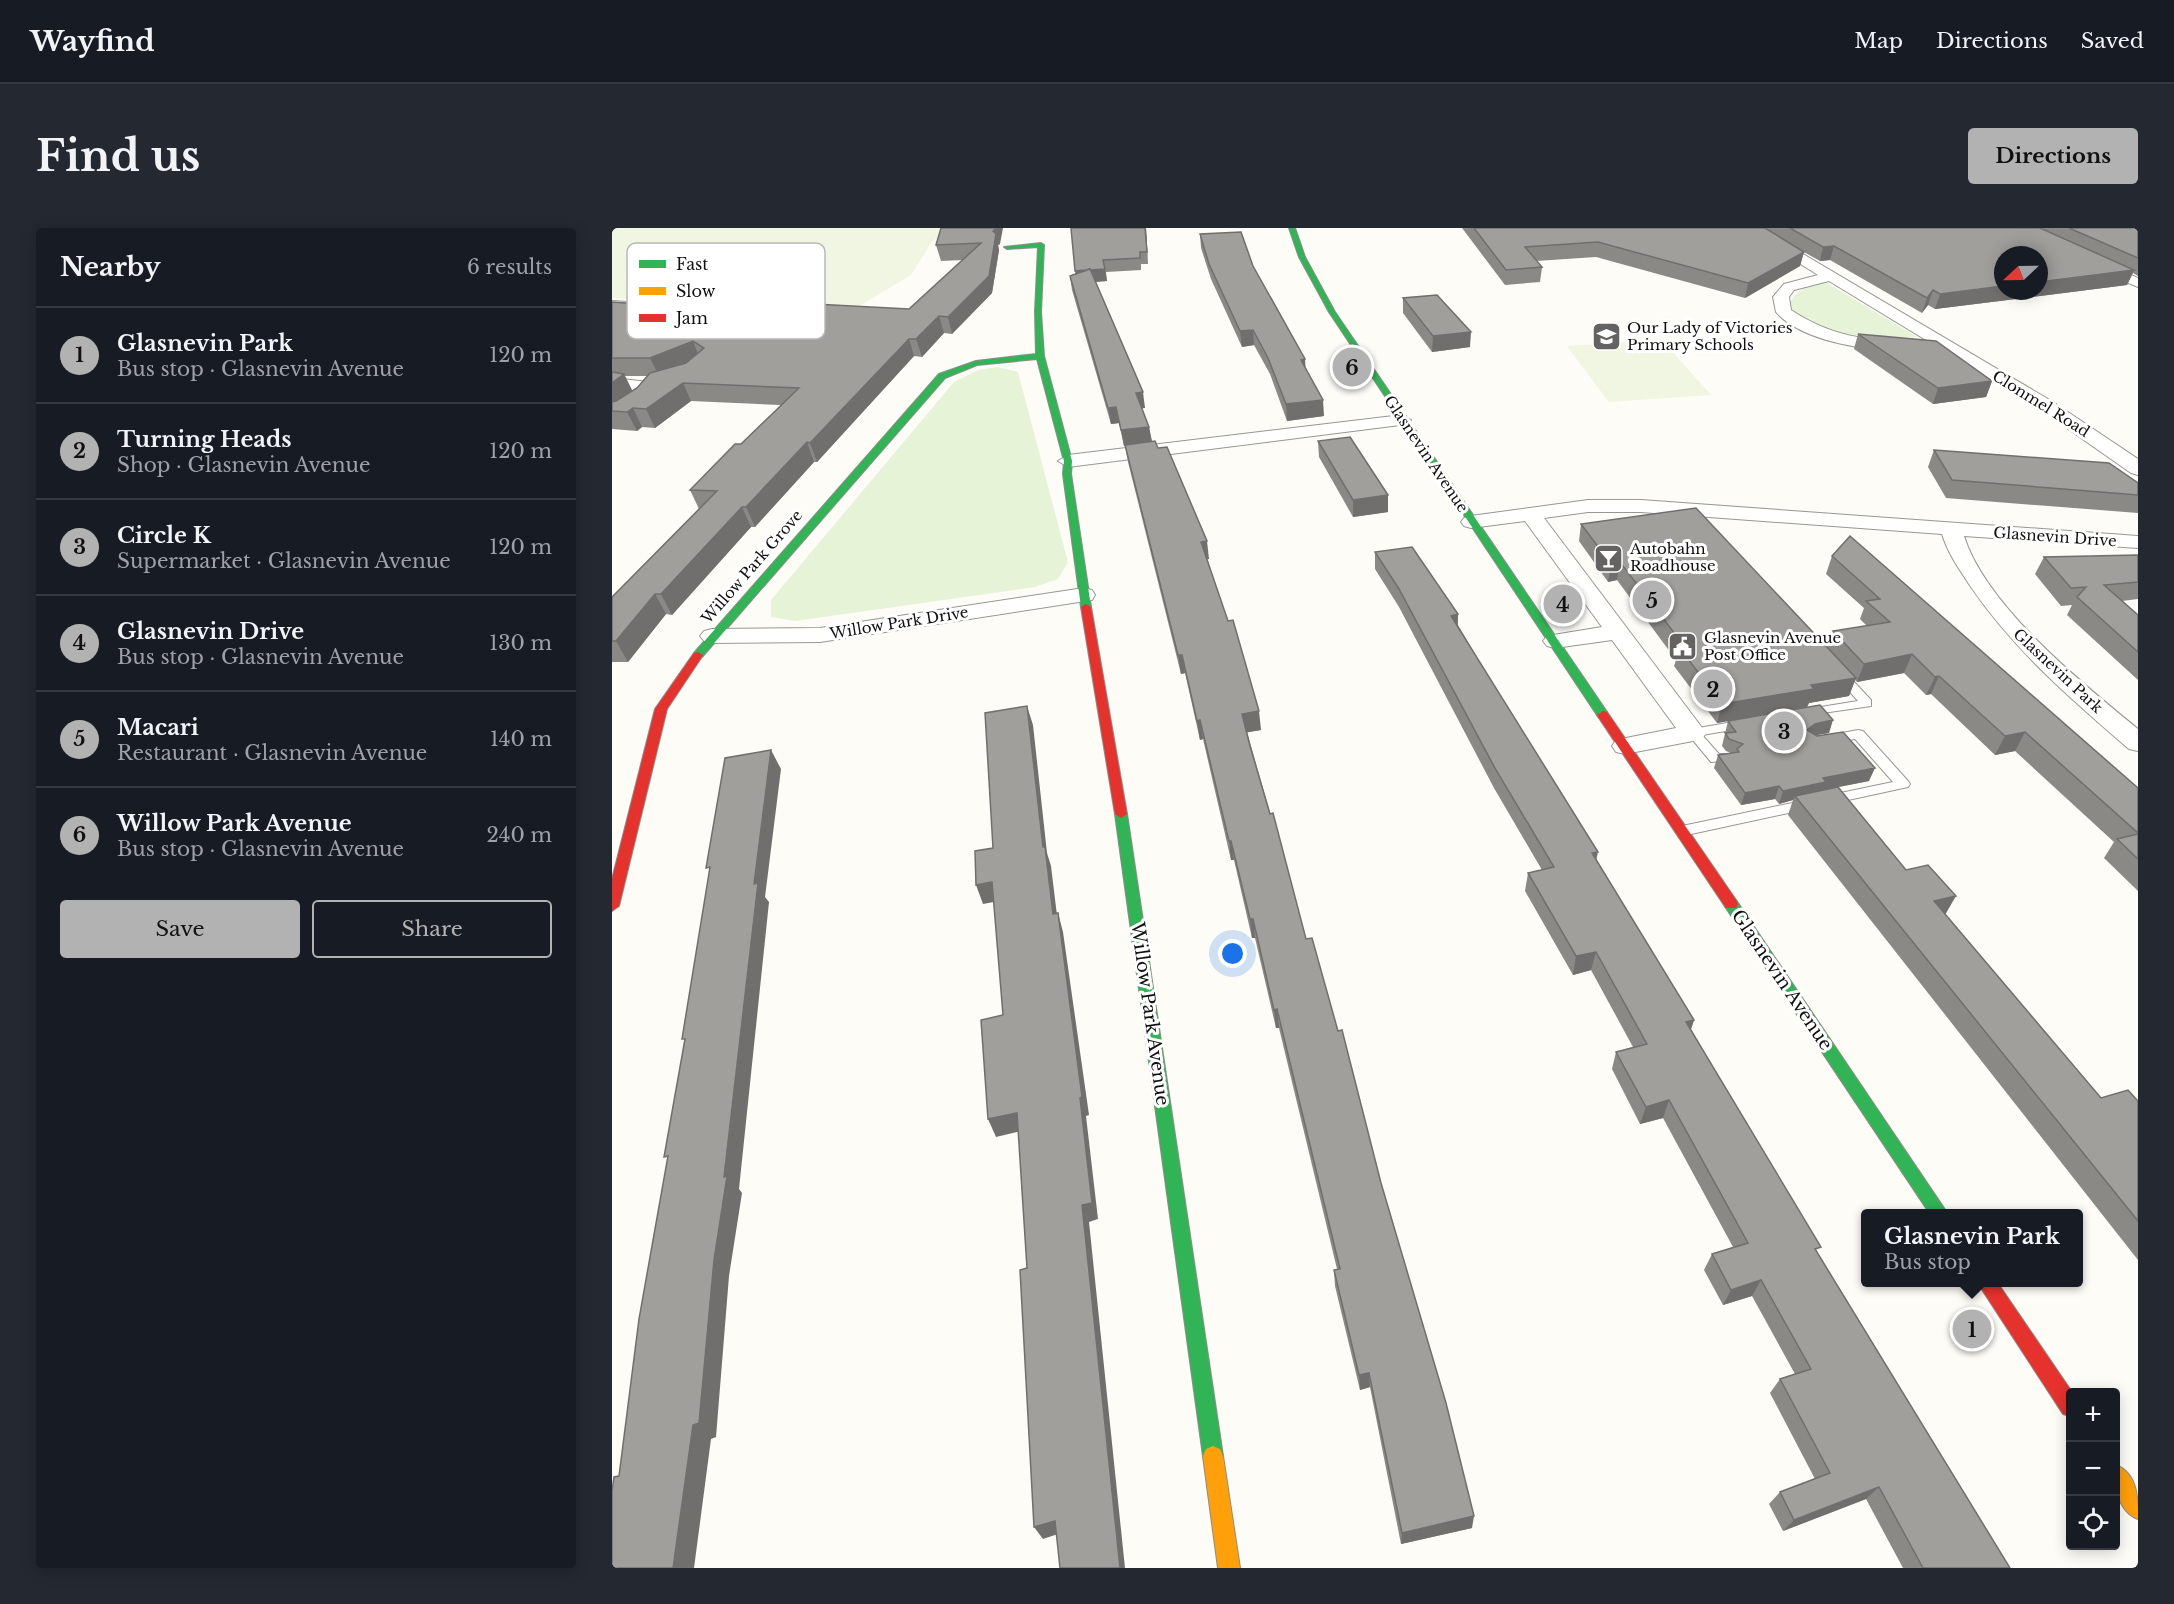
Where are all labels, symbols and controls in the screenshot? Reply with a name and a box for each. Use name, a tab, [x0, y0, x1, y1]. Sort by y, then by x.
text: Wayfind	[30, 24, 155, 59]
text: Map	[1854, 28, 1903, 54]
text: Directions	[1936, 28, 2048, 54]
text: Saved	[2081, 28, 2144, 54]
button: Directions	[1968, 128, 2138, 184]
text: Find us	[36, 130, 200, 182]
legend	[627, 243, 825, 339]
north arrow	[1994, 246, 2048, 300]
text: Nearby	[60, 251, 161, 283]
text: Fast	[676, 254, 708, 274]
text: 6 results	[467, 255, 552, 279]
text: Slow	[676, 281, 716, 301]
text: Jam	[674, 308, 708, 328]
place label: Our Lady of Victories Primary Schools	[1627, 318, 1793, 354]
school or university icon: Our Lady of Victories Primary Schools	[1590, 321, 1622, 353]
text: Glasnevin Park	[117, 330, 293, 357]
text: 1	[75, 343, 84, 367]
text: 120 m	[489, 343, 552, 367]
pin: 6	[1332, 344, 1372, 390]
text: Bus stop · Glasnevin Avenue	[117, 357, 404, 381]
street label: Clonmel Road	[1989, 366, 2093, 441]
street label: Glasnevin Avenue	[1380, 392, 1473, 516]
text: Turning Heads	[117, 426, 291, 453]
text: 2	[73, 439, 86, 463]
text: 120 m	[489, 439, 552, 463]
text: Shop · Glasnevin Avenue	[117, 453, 370, 477]
street label: Willow Park Grove	[696, 506, 806, 628]
text: Circle K	[117, 522, 211, 549]
street label: Glasnevin Drive	[1993, 523, 2117, 550]
text: 3	[73, 535, 86, 559]
text: 120 m	[489, 535, 552, 559]
place label: Autobahn Roadhouse	[1629, 539, 1716, 575]
bar icon: Autobahn Roadhouse	[1593, 542, 1625, 574]
text: Supermarket · Glasnevin Avenue	[117, 549, 451, 573]
pin: 5	[1632, 578, 1672, 622]
pin: 4	[1544, 582, 1582, 626]
street label: Willow Park Drive	[827, 602, 970, 643]
text: Glasnevin Drive	[117, 618, 304, 645]
street label: Glasnevin Park	[2010, 624, 2108, 717]
place label: Glasnevin Avenue Post Office	[1704, 628, 1841, 664]
text: 4	[73, 631, 86, 655]
text: 130 m	[489, 631, 552, 655]
public building icon: Glasnevin Avenue Post Office	[1667, 631, 1699, 663]
text: Bus stop · Glasnevin Avenue	[117, 645, 404, 669]
pin: 2	[1694, 666, 1732, 712]
pin: 3	[1764, 708, 1804, 754]
text: Macari	[117, 714, 199, 741]
text: 5	[74, 727, 85, 751]
text: 140 m	[490, 727, 552, 751]
text: Restaurant · Glasnevin Avenue	[117, 741, 427, 765]
text: Willow Park Avenue	[117, 810, 352, 837]
text: 6	[73, 823, 86, 847]
text: 240 m	[487, 823, 552, 847]
text: Bus stop · Glasnevin Avenue	[117, 837, 404, 861]
button: Save	[60, 900, 300, 958]
button: Share	[312, 900, 552, 958]
street label: Glasnevin Avenue	[1727, 906, 1837, 1054]
street label: Willow Park Avenue	[1126, 920, 1174, 1107]
your location	[1218, 939, 1247, 968]
popup	[1861, 1209, 2083, 1287]
text: Glasnevin Park	[1884, 1223, 2060, 1250]
text: Bus stop	[1884, 1250, 1971, 1274]
pin: 1	[1952, 1306, 1992, 1352]
map controls	[2066, 1388, 2120, 1550]
button: +	[2066, 1388, 2120, 1442]
button: −	[2066, 1442, 2120, 1496]
button: locate	[2066, 1496, 2120, 1550]

